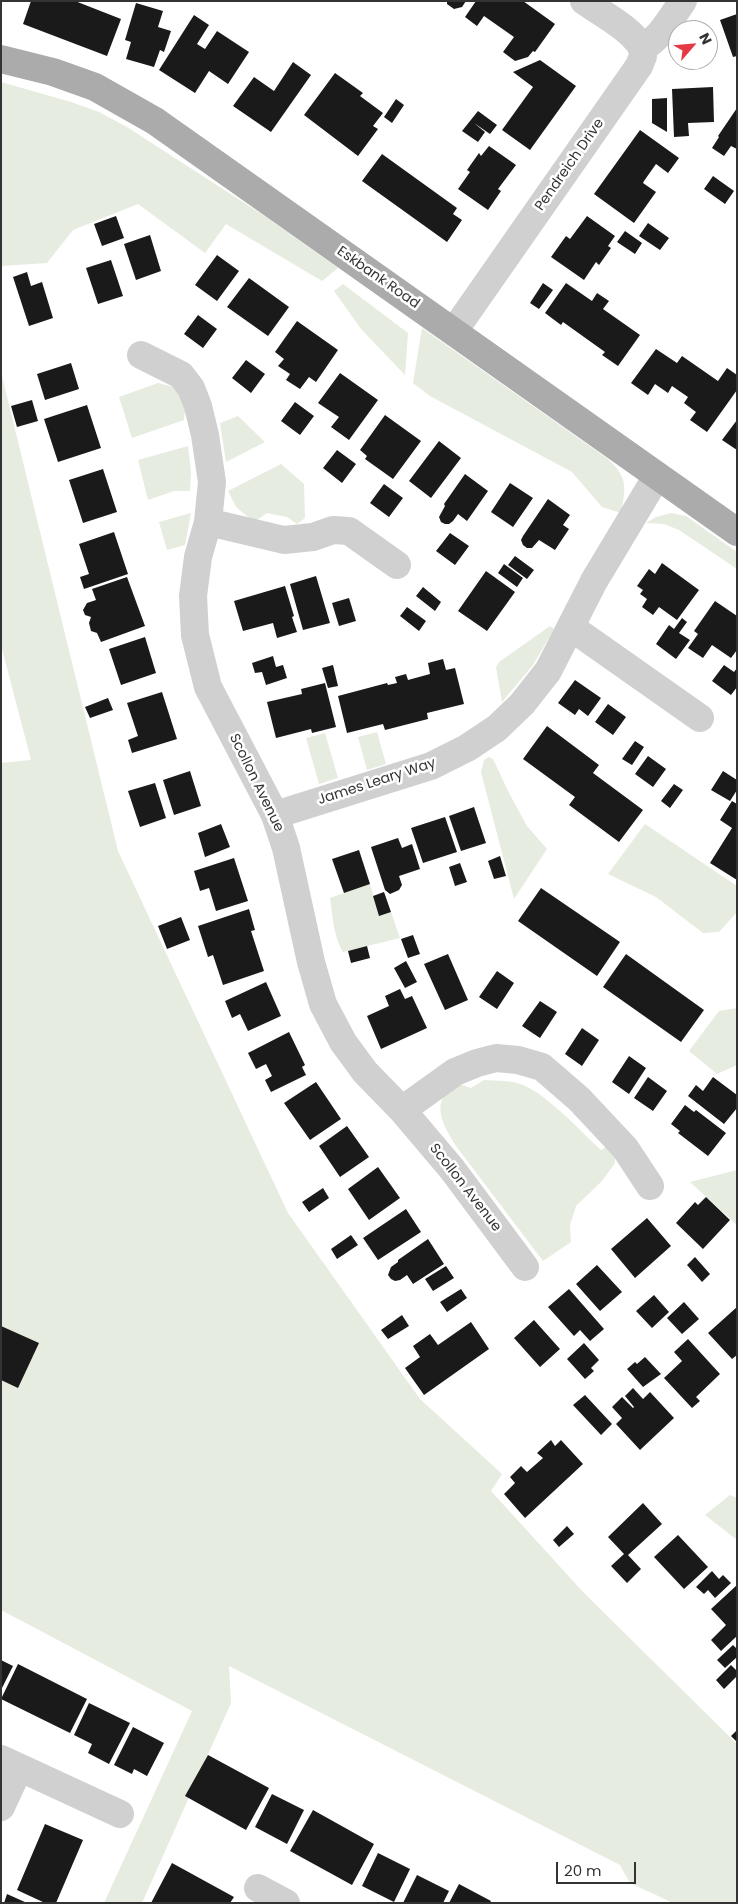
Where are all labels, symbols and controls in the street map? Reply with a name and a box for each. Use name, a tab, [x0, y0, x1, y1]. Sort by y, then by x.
north arrow	[668, 20, 718, 70]
text: N	[694, 29, 717, 48]
street label: Pendreich Drive	[532, 116, 608, 214]
street label: Eskbank Road	[333, 243, 423, 313]
street label: Scollon Avenue	[225, 731, 287, 835]
street label: James Leary Way	[316, 755, 438, 809]
street label: Scollon Avenue	[426, 1141, 504, 1235]
scale bar	[558, 1852, 638, 1884]
text: 20 m	[564, 1860, 602, 1881]

